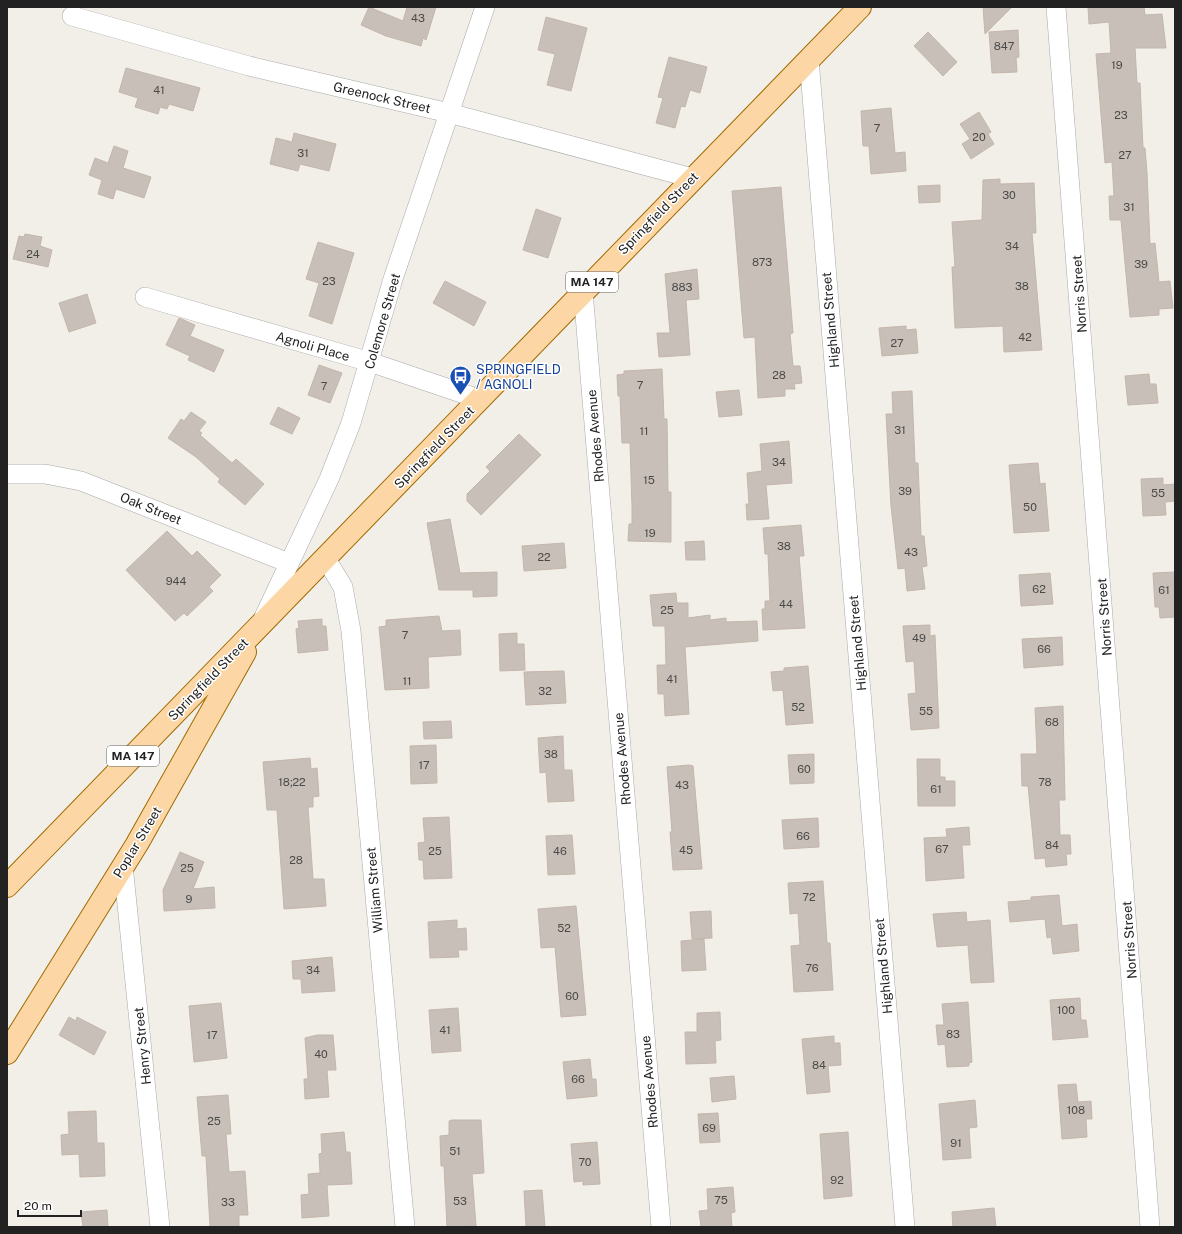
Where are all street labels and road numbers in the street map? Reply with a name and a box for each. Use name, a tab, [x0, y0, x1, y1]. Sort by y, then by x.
street label: Greenock Street	[332, 79, 432, 116]
street label: Springfield Street	[615, 169, 702, 258]
street label: Norris Street	[1069, 254, 1090, 333]
street label: Colemore Street	[362, 271, 403, 371]
street label: Highland Street	[819, 271, 842, 369]
road number: MA 147	[566, 272, 618, 292]
street label: Agnoli Place	[274, 329, 351, 364]
street label: Rhodes Avenue	[584, 389, 607, 483]
street label: Springfield Street	[391, 403, 478, 492]
street label: Oak Street	[118, 489, 184, 528]
street label: Norris Street	[1094, 577, 1115, 656]
street label: Highland Street	[846, 594, 869, 692]
street label: Springfield Street	[165, 635, 252, 724]
street label: Rhodes Avenue	[611, 712, 634, 806]
road number: MA 147	[107, 746, 159, 766]
street label: Poplar Street	[110, 804, 165, 881]
street label: William Street	[363, 846, 386, 934]
street label: Norris Street	[1119, 900, 1140, 979]
street label: Highland Street	[872, 917, 895, 1015]
street label: Henry Street	[131, 1006, 154, 1086]
street label: Rhodes Avenue	[638, 1035, 661, 1129]

